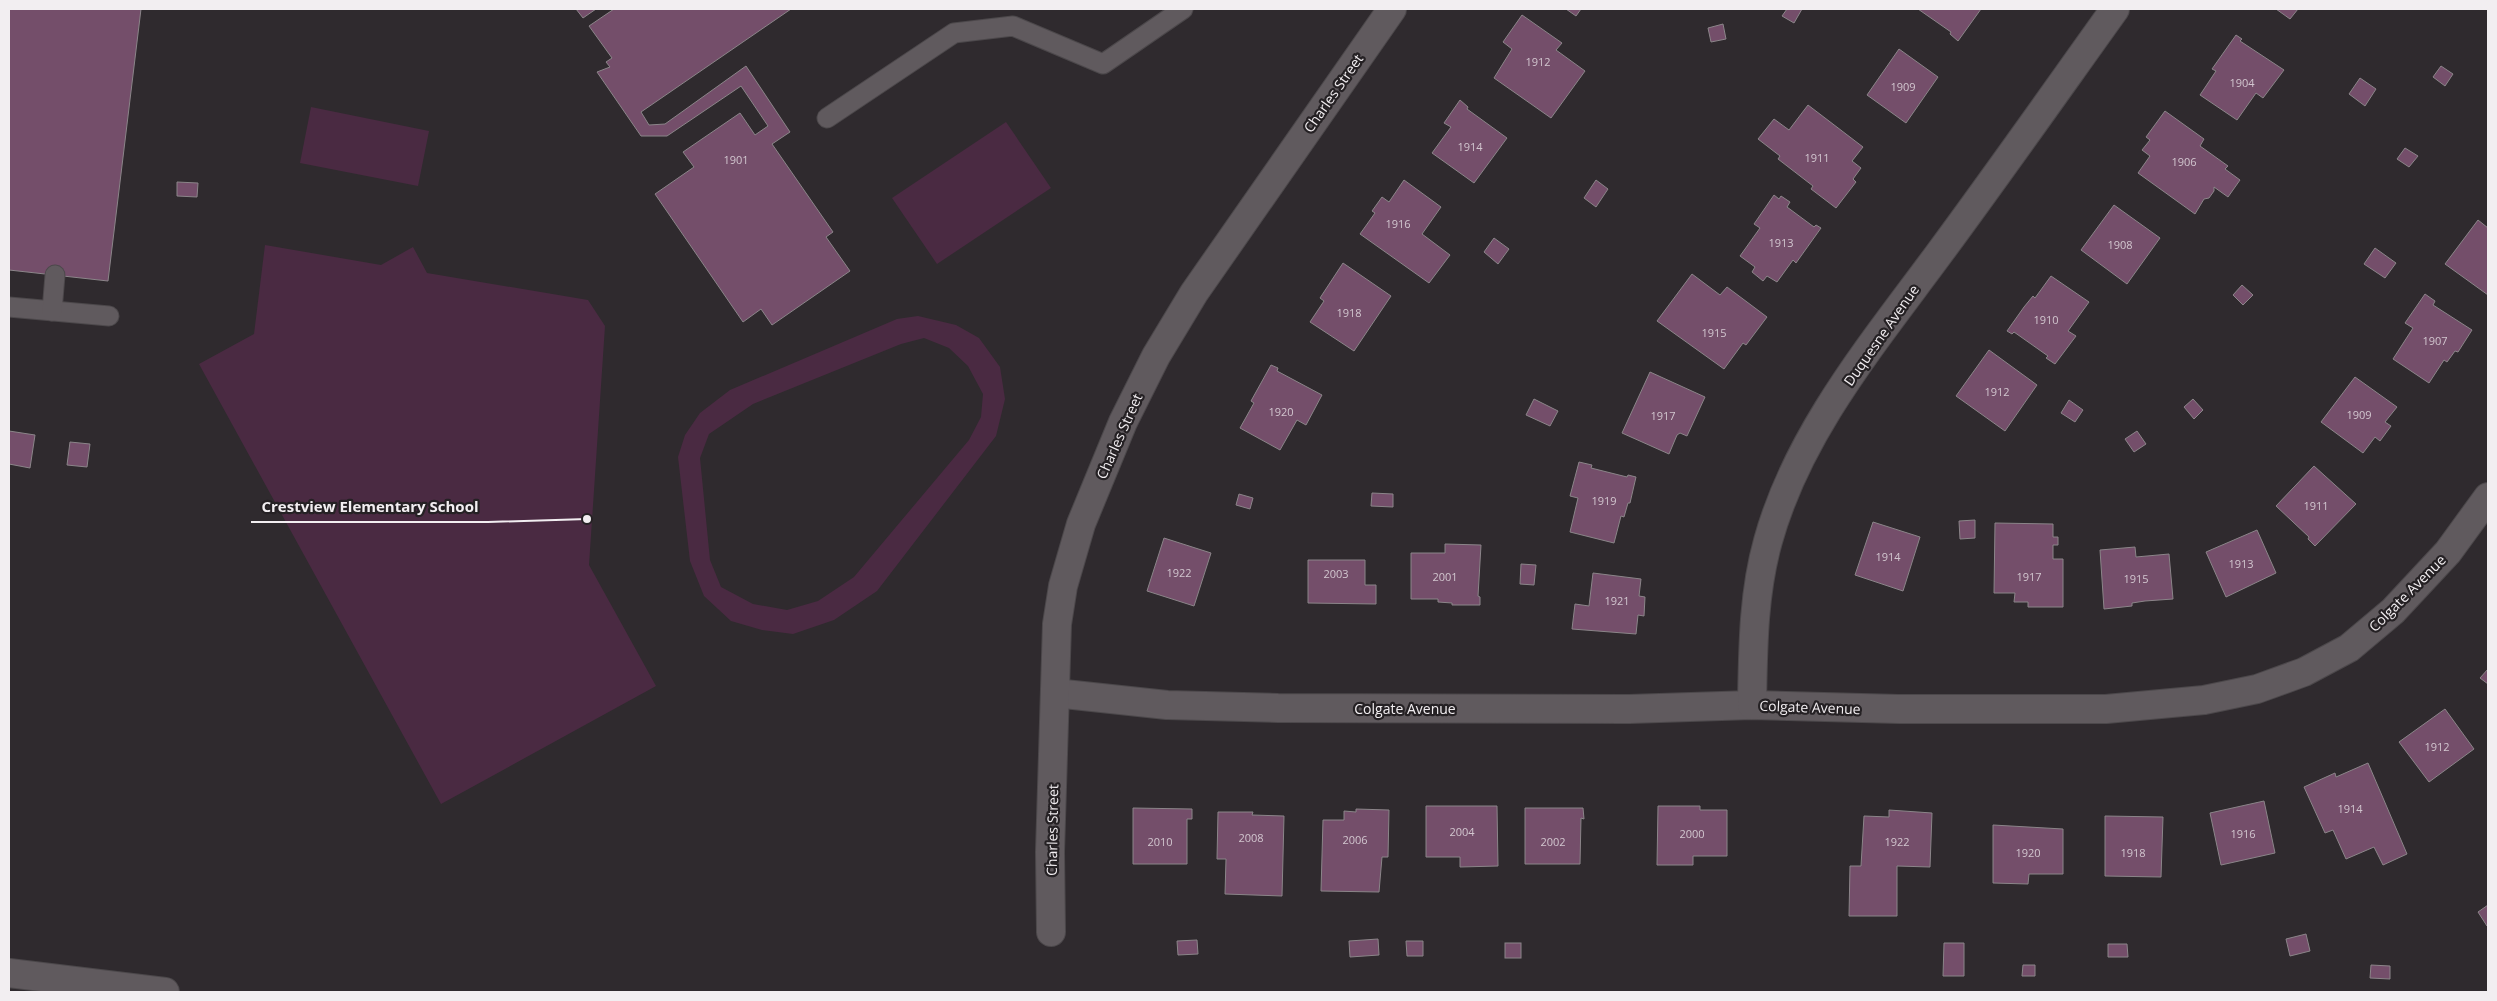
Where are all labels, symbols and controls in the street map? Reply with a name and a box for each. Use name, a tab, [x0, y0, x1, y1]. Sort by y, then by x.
street label: Charles Street	[1299, 50, 1367, 136]
house number: 1912	[1525, 54, 1551, 69]
house number: 1904	[2229, 75, 2255, 90]
house number: 1909	[1890, 79, 1916, 94]
house number: 1914	[1457, 139, 1483, 154]
house number: 1911	[1804, 150, 1830, 165]
house number: 1901	[723, 152, 749, 167]
house number: 1906	[2171, 154, 2197, 169]
house number: 1916	[1385, 216, 1411, 231]
house number: 1913	[1768, 235, 1794, 250]
house number: 1908	[2107, 237, 2133, 252]
street label: Duquesne Avenue	[1839, 281, 1923, 389]
house number: 1918	[1336, 305, 1362, 320]
house number: 1910	[2033, 312, 2059, 327]
house number: 1915	[1701, 325, 1727, 340]
house number: 1907	[2422, 333, 2448, 348]
house number: 1912	[1984, 384, 2010, 399]
street label: Charles Street	[1092, 390, 1146, 482]
house number: 1920	[1268, 404, 1294, 419]
house number: 1909	[2346, 407, 2372, 422]
house number: 1917	[1650, 408, 1676, 423]
callout: Crestview Elementary School	[251, 492, 488, 522]
house number: 1919	[1591, 493, 1617, 508]
text: Crestview Elementary School	[262, 496, 479, 516]
house number: 1911	[2303, 498, 2329, 513]
house number: 1914	[1875, 549, 1901, 564]
street label: Colgate Avenue	[2364, 550, 2450, 636]
house number: 1913	[2228, 556, 2254, 571]
house number: 1922	[1166, 565, 1192, 580]
house number: 2003	[1323, 566, 1349, 581]
house number: 2001	[1432, 569, 1458, 584]
house number: 1917	[2016, 569, 2042, 584]
house number: 1915	[2123, 571, 2149, 586]
house number: 1921	[1604, 593, 1630, 608]
street label: Colgate Avenue	[1759, 696, 1861, 718]
street label: Colgate Avenue	[1354, 699, 1456, 718]
house number: 1912	[2424, 739, 2450, 754]
street label: Charles Street	[1042, 784, 1062, 876]
house number: 1914	[2337, 801, 2363, 816]
house number: 2004	[1449, 824, 1475, 839]
house number: 2000	[1679, 826, 1705, 841]
house number: 1916	[2230, 826, 2256, 841]
house number: 2008	[1238, 830, 1264, 845]
house number: 2006	[1342, 832, 1368, 847]
house number: 2010	[1147, 834, 1173, 849]
house number: 2002	[1540, 834, 1566, 849]
house number: 1922	[1884, 834, 1910, 849]
house number: 1920	[2015, 845, 2041, 860]
house number: 1918	[2120, 845, 2146, 860]

